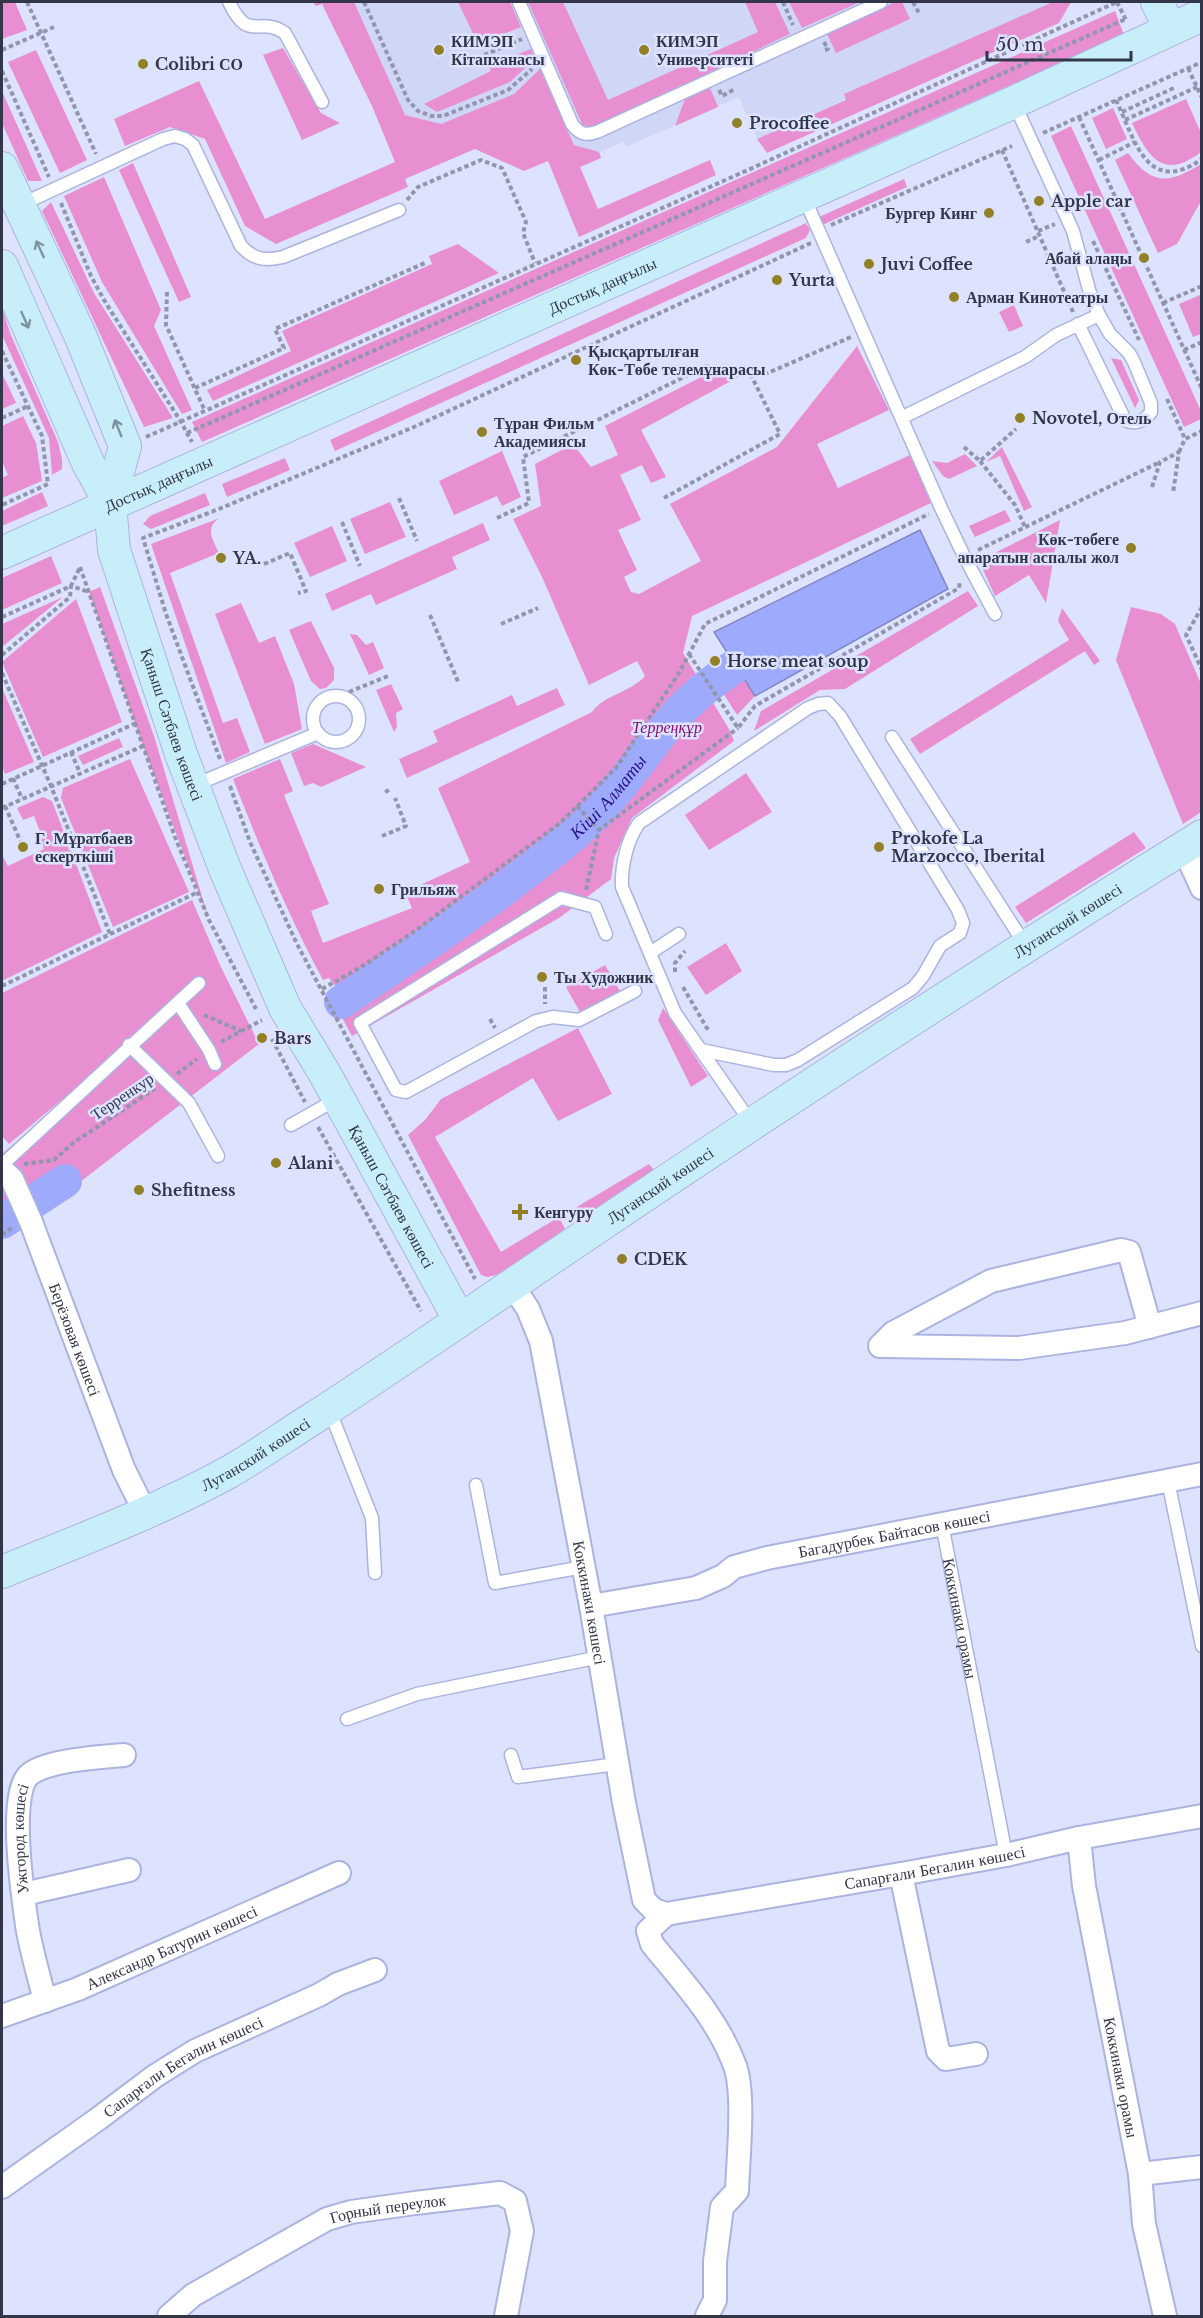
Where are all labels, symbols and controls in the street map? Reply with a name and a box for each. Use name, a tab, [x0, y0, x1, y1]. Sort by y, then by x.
scale bar	[987, 24, 1131, 62]
place label: КИМЭП Кітапханасы	[451, 31, 545, 69]
place label: КИМЭП Университеті	[656, 31, 754, 69]
text: 50 m	[996, 34, 1044, 56]
marker: КИМЭП Кітапханасы	[432, 43, 446, 57]
marker: КИМЭП Университеті	[637, 43, 651, 57]
place label: Colibri СО	[155, 54, 243, 74]
marker: Colibri СО	[136, 57, 150, 71]
place label: Procoffee	[749, 113, 829, 133]
marker: Procoffee	[730, 116, 744, 130]
place label: Apple car	[1050, 191, 1132, 211]
marker: Apple car	[1032, 194, 1046, 208]
place label: Бургер Кинг	[885, 203, 977, 223]
marker: Бургер Кинг	[982, 206, 996, 220]
one-way arrow	[33, 241, 45, 259]
place label: Абай алаңы	[1045, 248, 1133, 268]
marker: Абай алаңы	[1137, 251, 1151, 265]
street label: Достық даңғылы	[545, 253, 660, 318]
place label: Juvi Coffee	[878, 254, 973, 274]
marker: Juvi Coffee	[862, 257, 876, 271]
place label: Yurta	[788, 270, 835, 290]
marker: Yurta	[770, 273, 784, 287]
place label: Арман Кинотеатры	[966, 287, 1109, 307]
marker: Арман Кинотеатры	[947, 290, 961, 304]
one-way arrow	[20, 310, 31, 328]
place label: Қысқартылған Көк-Төбе телемұнарасы	[588, 341, 766, 379]
marker: Қысқартылған Көк-Төбе телемұнарасы	[569, 353, 583, 367]
place label: Novotel, Отель	[1032, 408, 1152, 428]
marker: Novotel, Отель	[1013, 411, 1027, 425]
place label: Тұран Фильм Академиясы	[494, 413, 594, 451]
one-way arrow	[112, 419, 123, 437]
marker: Тұран Фильм Академиясы	[475, 425, 489, 439]
street label: Достық даңғылы	[101, 450, 216, 516]
place label: Көк-төбеге апаратын аспалы жол	[958, 529, 1119, 567]
marker: Көк-төбеге апаратын аспалы жол	[1124, 541, 1138, 555]
place label: YA.	[232, 548, 261, 568]
marker: YA.	[214, 551, 228, 565]
street label: Қаныш Сәтбаев көшесі	[137, 645, 208, 804]
place label: Horse meat soup	[727, 651, 868, 671]
marker: Horse meat soup	[708, 654, 722, 668]
park label: Терреңқұр	[632, 717, 702, 737]
water label: Кіші Алматы	[565, 750, 651, 844]
place label: Г. Мұратбаев ескерткіші	[35, 828, 133, 866]
place label: Prokofe La Marzocco, Iberital	[891, 828, 1045, 866]
marker: Г. Мұратбаев ескерткіші	[16, 840, 30, 854]
marker: Prokofe La Marzocco, Iberital	[872, 840, 886, 854]
street label: Луганский көшесі	[1010, 878, 1126, 962]
place label: Грильяж	[391, 879, 456, 899]
marker: Грильяж	[372, 882, 386, 896]
place label: Ты Художник	[554, 967, 654, 987]
marker: Ты Художник	[535, 970, 549, 984]
place label: Bars	[274, 1028, 311, 1048]
marker: Bars	[255, 1031, 269, 1045]
street label: Терренкур	[87, 1068, 157, 1124]
street label: Қаныш Сәтбаев көшесі	[345, 1121, 439, 1272]
street label: Луганский көшесі	[603, 1142, 718, 1228]
place label: Alani	[287, 1153, 333, 1173]
marker: Alani	[269, 1156, 283, 1170]
place label: Shefitness	[151, 1180, 235, 1200]
marker: Shefitness	[132, 1183, 146, 1197]
place label: Кенгуру	[534, 1202, 593, 1222]
marker: Кенгуру	[511, 1203, 529, 1221]
place label: CDEK	[634, 1249, 688, 1269]
marker: CDEK	[615, 1252, 629, 1266]
street label: Берёзовая көшесі	[45, 1280, 106, 1399]
street label: Луганский көшесі	[198, 1413, 314, 1495]
street label: Багадурбек Байтасов көшесі	[796, 1505, 992, 1562]
street label: Коккинаки көшесі	[569, 1539, 611, 1667]
street label: Коккинаки орамы	[939, 1556, 982, 1681]
street label: Ужгород көшесі	[8, 1780, 33, 1895]
street label: Сапарғали Бегалин көшесі	[843, 1841, 1028, 1893]
street label: Александр Батурин көшесі	[83, 1900, 261, 1994]
street label: Сапарғали Бегалин көшесі	[99, 2011, 266, 2122]
street label: Коккинаки орамы	[1100, 2015, 1143, 2139]
street label: Горный переулок	[327, 2189, 447, 2228]

